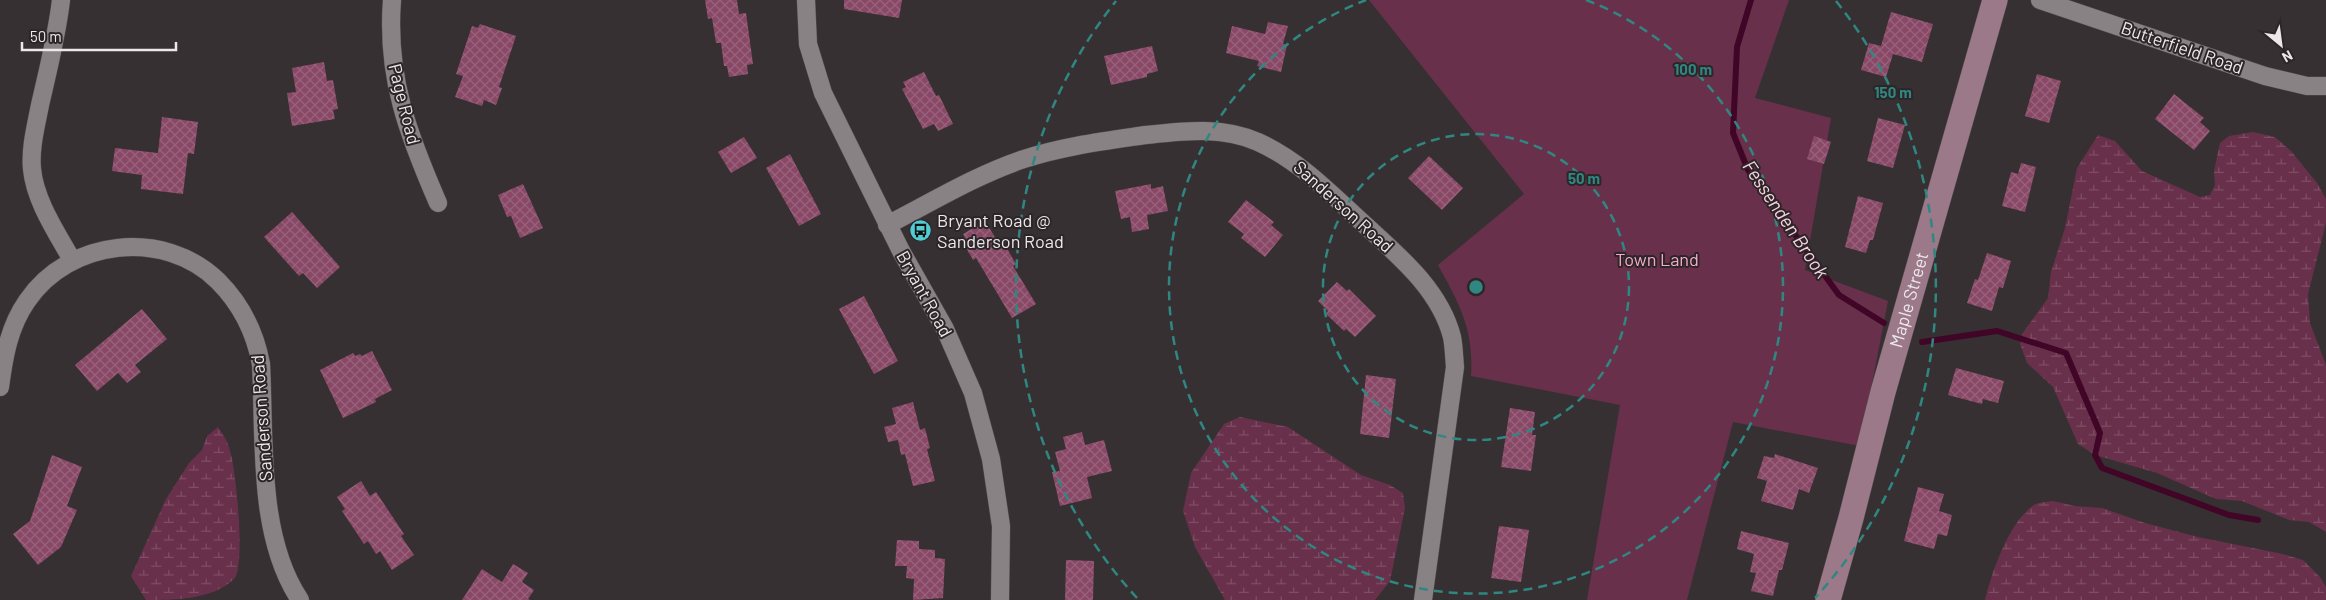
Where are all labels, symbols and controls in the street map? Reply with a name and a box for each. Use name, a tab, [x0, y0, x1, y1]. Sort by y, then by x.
street label: Butterfield Road	[2118, 16, 2246, 78]
scale bar	[22, 20, 176, 52]
north arrow	[2256, 20, 2306, 70]
text: 50 m	[30, 27, 62, 45]
text: N	[2279, 47, 2296, 66]
text: 100 m	[1674, 60, 1712, 78]
street label: Page Road	[384, 61, 426, 146]
text: 150 m	[1874, 83, 1912, 101]
water label: Fessenden Brook	[1738, 155, 1835, 283]
street label: Sanderson Road	[1289, 156, 1398, 257]
text: 50 m	[1568, 169, 1600, 187]
place label: Bryant Road @ Sanderson Road	[937, 209, 1064, 252]
bus stop icon: Bryant Road @ Sanderson Road	[909, 219, 933, 243]
street label: Bryant Road	[892, 247, 958, 341]
park label: Town Land	[1615, 248, 1699, 270]
street label: Maple Street	[1884, 249, 1932, 350]
centre of rings	[1467, 278, 1485, 296]
street label: Sanderson Road	[246, 354, 276, 482]

